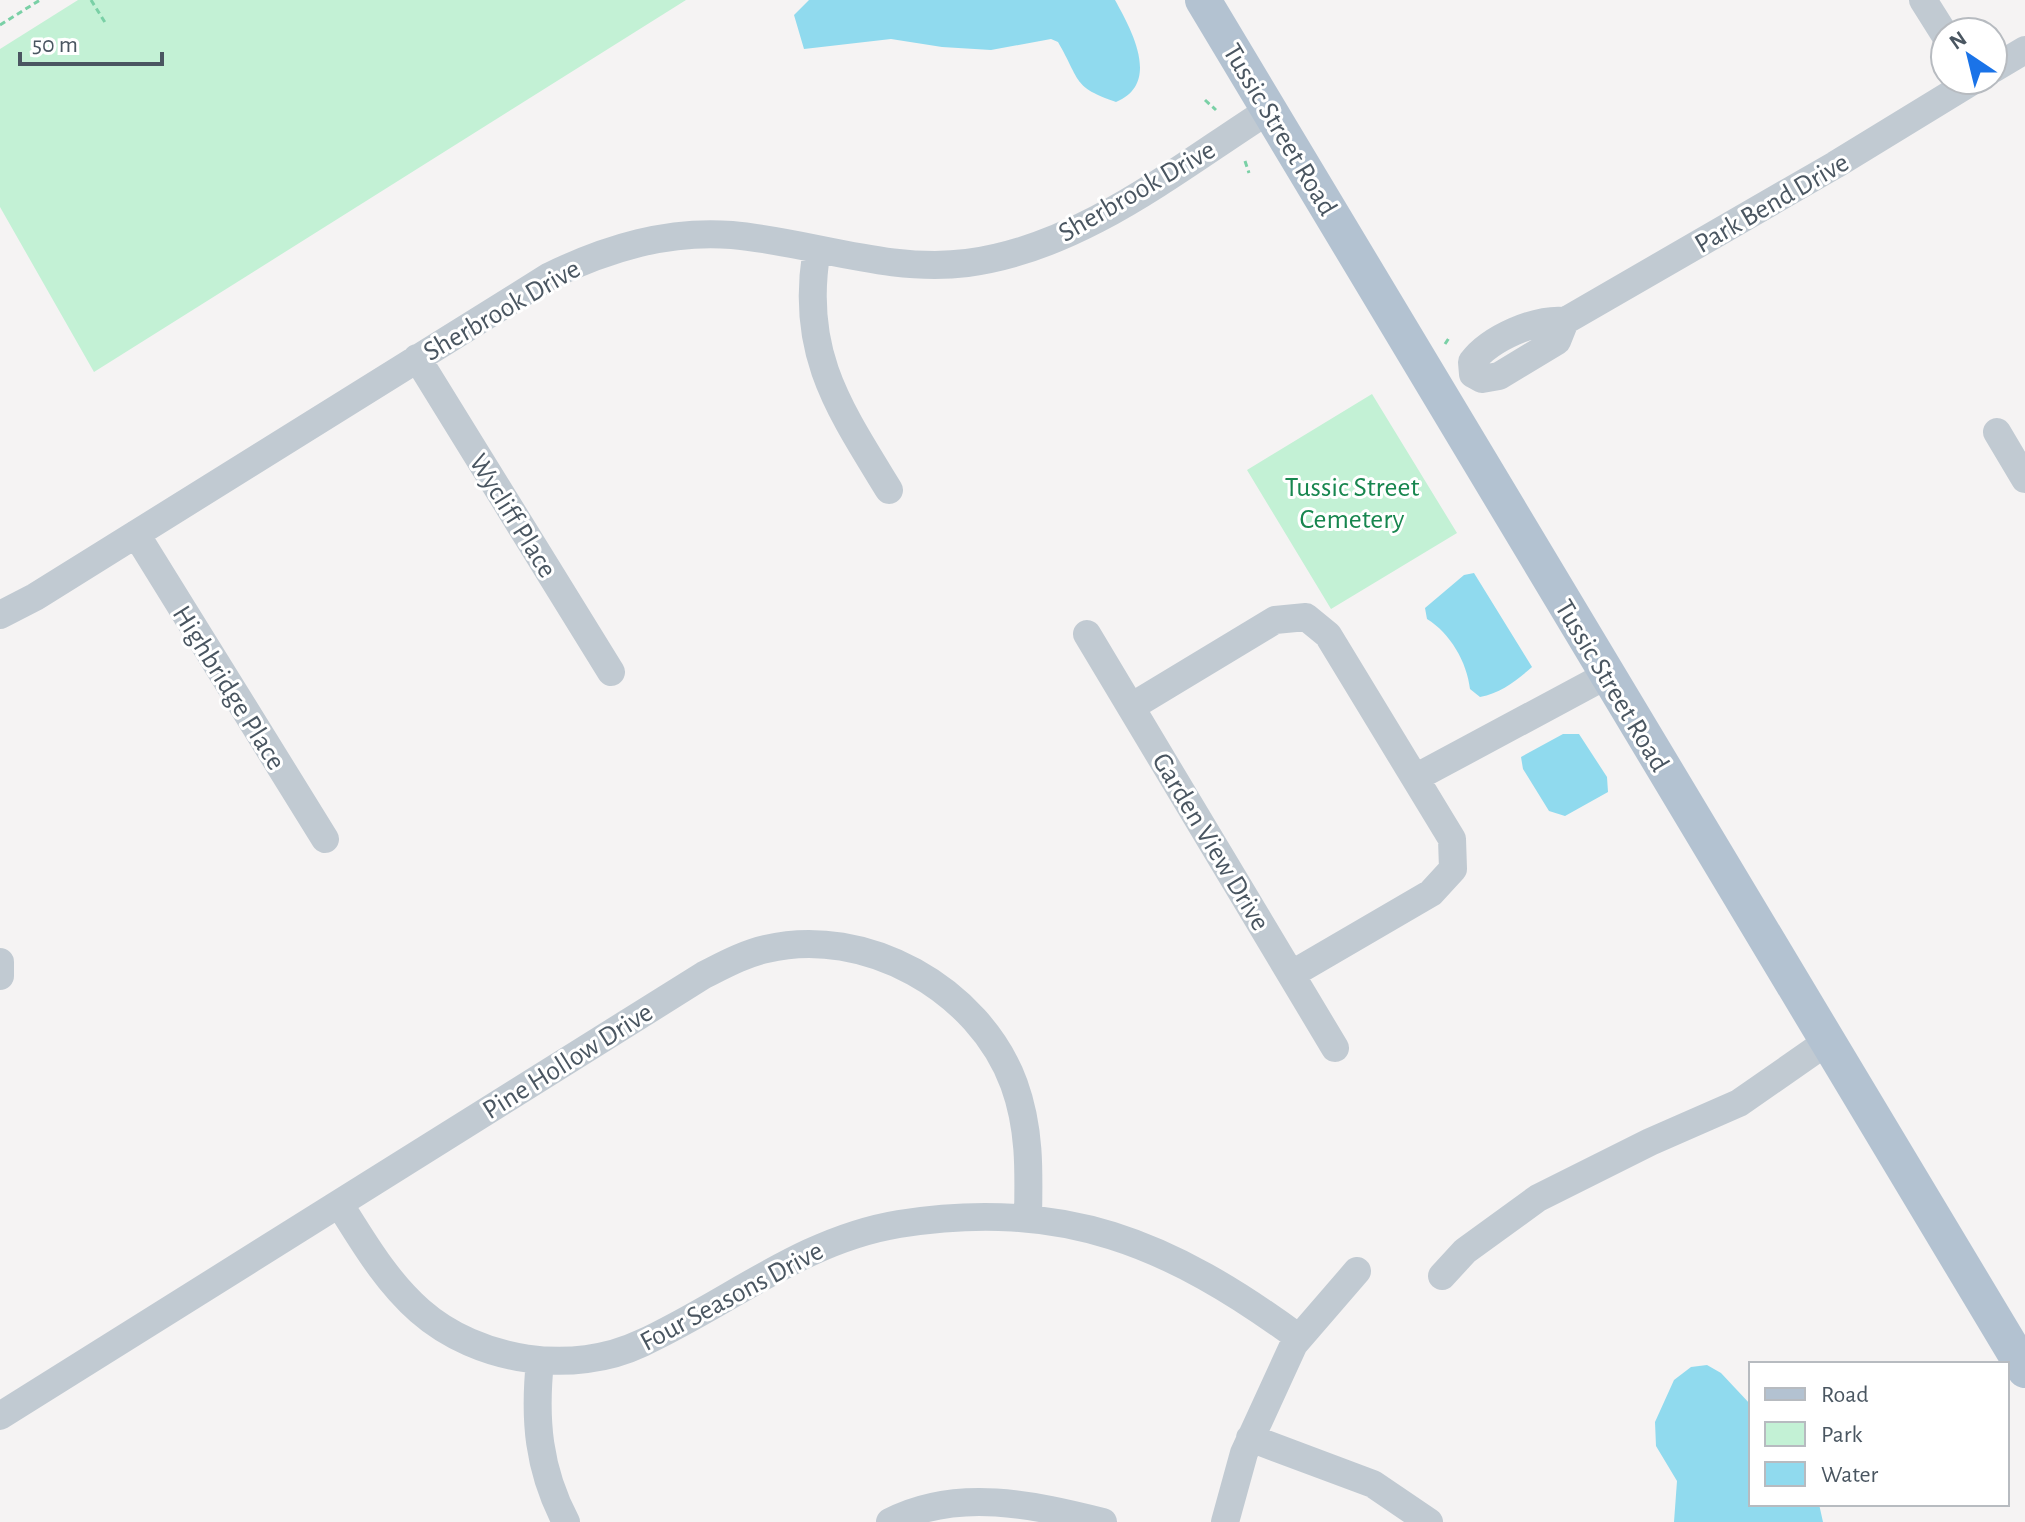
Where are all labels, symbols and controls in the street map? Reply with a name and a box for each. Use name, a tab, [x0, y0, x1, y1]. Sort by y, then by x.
scale bar	[20, 16, 162, 66]
north arrow	[1929, 16, 2009, 96]
text: N	[1946, 27, 1971, 54]
text: 50 m	[32, 33, 78, 57]
street label: Tussic Street Road	[1217, 39, 1342, 221]
street label: Sherbrook Drive	[1054, 136, 1220, 248]
street label: Park Bend Drive	[1690, 148, 1854, 259]
street label: Sherbrook Drive	[419, 255, 585, 367]
street label: Wycliff Place	[463, 449, 561, 583]
park label: Tussic Street Cemetery	[1285, 474, 1419, 534]
street label: Tussic Street Road	[1549, 595, 1674, 777]
street label: Highbridge Place	[167, 601, 290, 775]
street label: Garden View Drive	[1146, 748, 1274, 936]
street label: Pine Hollow Drive	[478, 998, 658, 1125]
street label: Four Seasons Drive	[636, 1237, 828, 1357]
legend	[1749, 1362, 2009, 1506]
text: Road	[1821, 1383, 1869, 1407]
text: Park	[1821, 1423, 1862, 1447]
text: Water	[1821, 1463, 1879, 1487]

